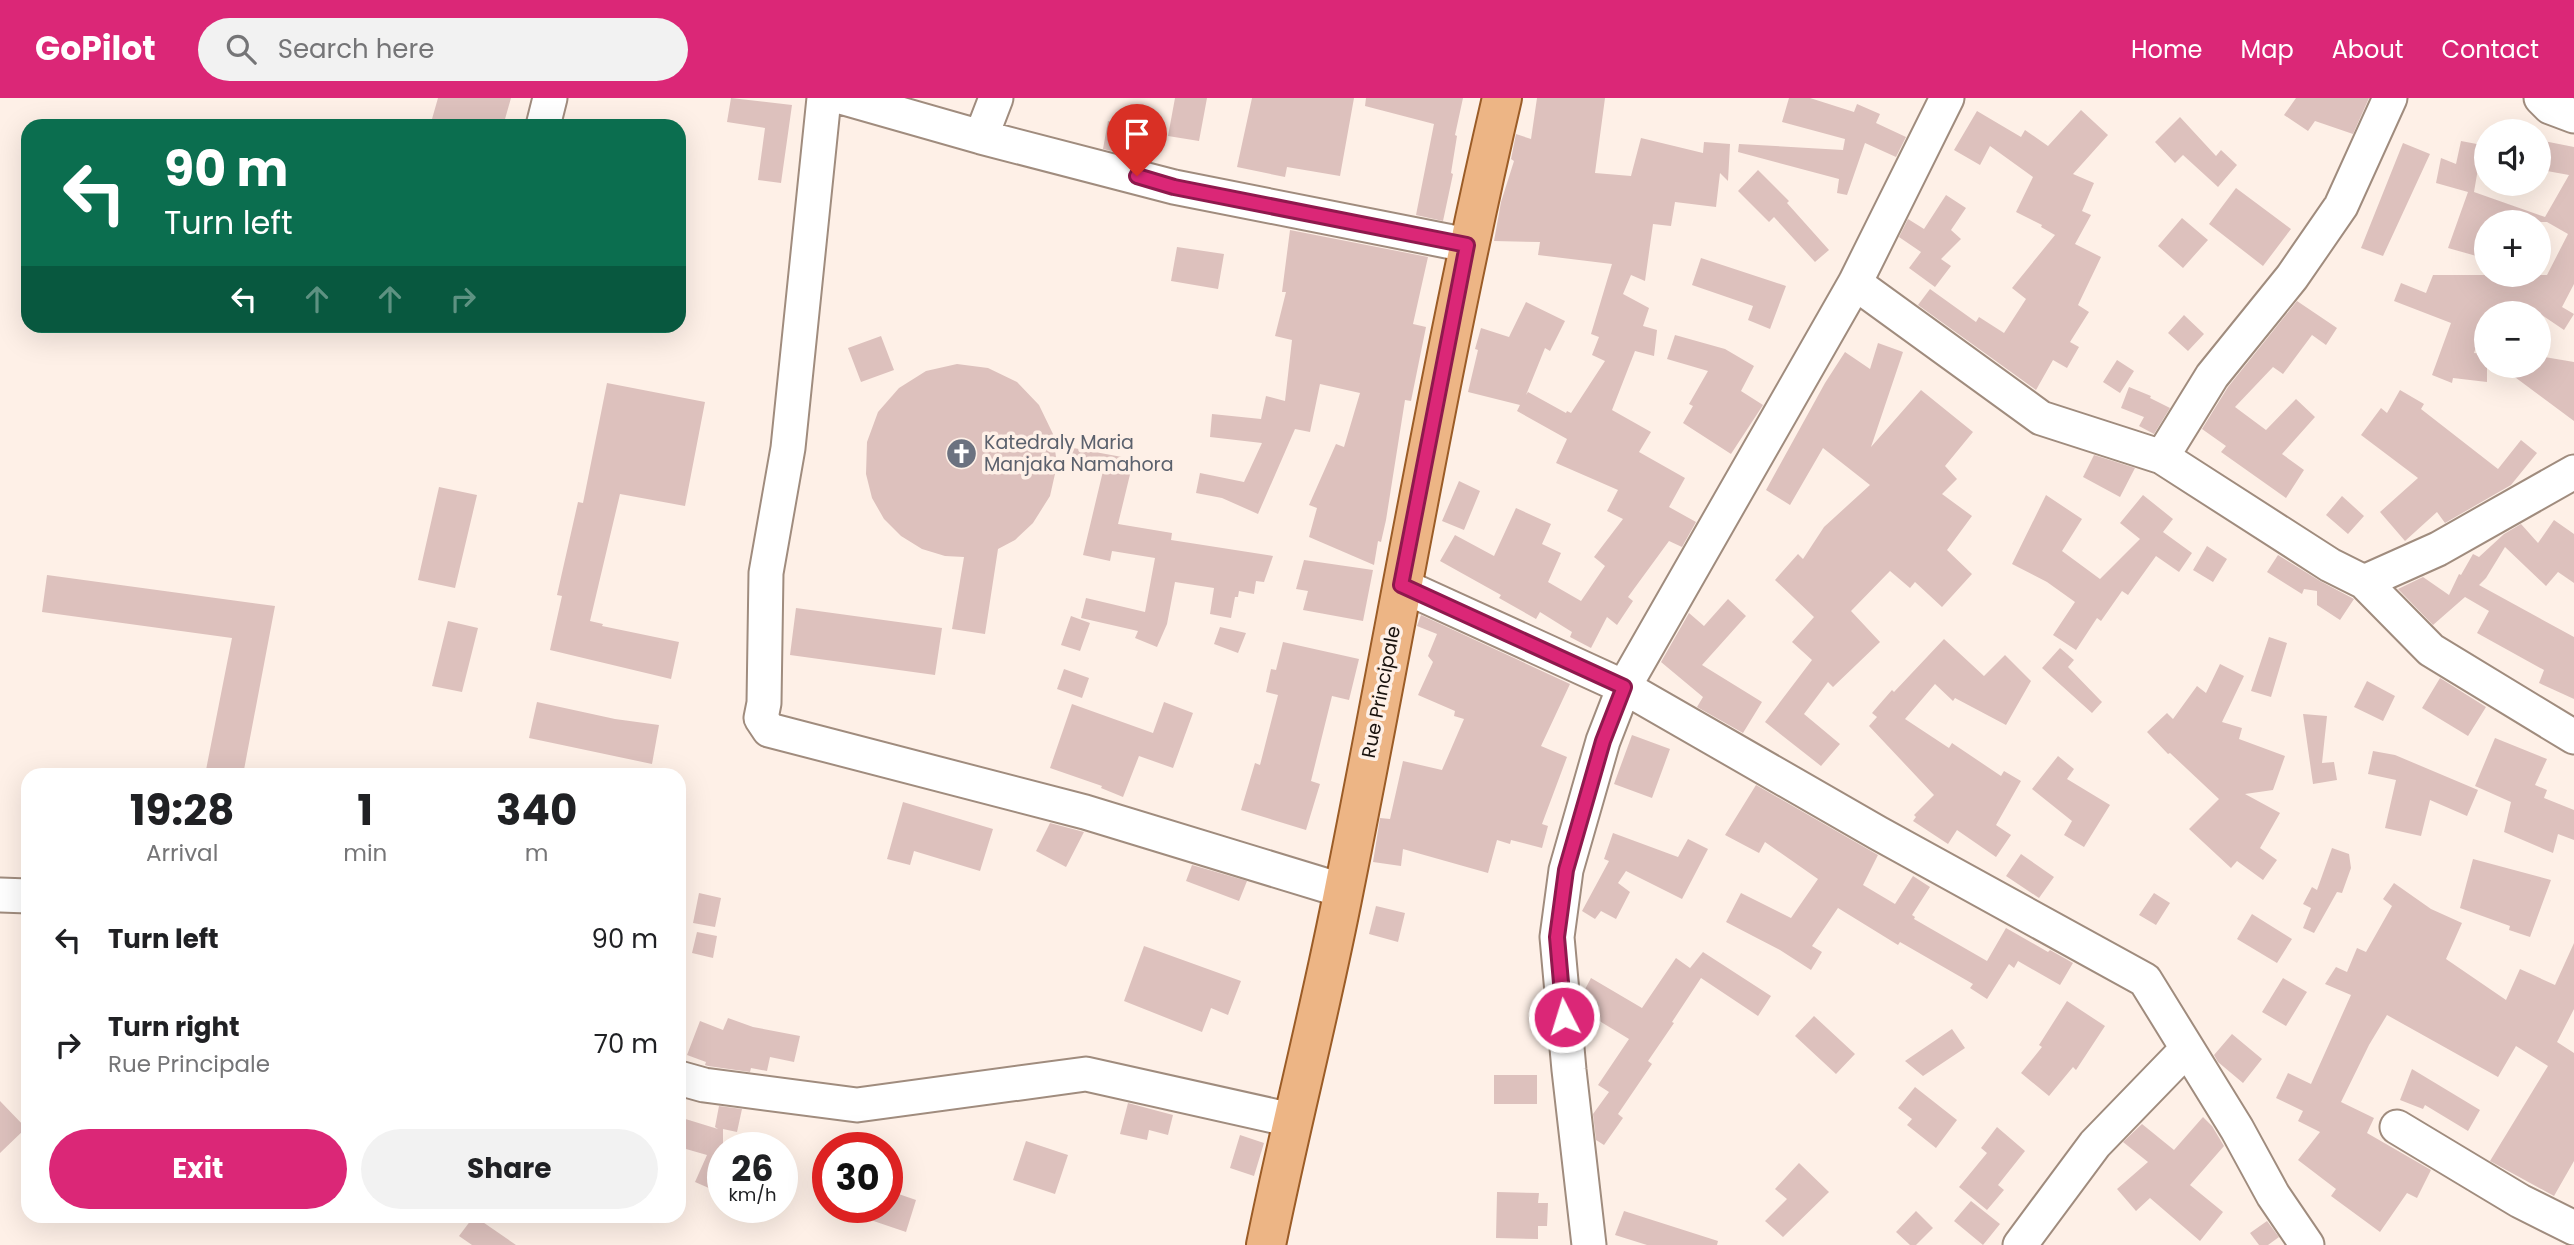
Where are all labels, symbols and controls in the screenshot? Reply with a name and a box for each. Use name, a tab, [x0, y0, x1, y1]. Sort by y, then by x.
search box	[198, 18, 688, 81]
text: GoPilot	[35, 25, 156, 72]
icon: search	[222, 30, 260, 68]
text: Search here	[278, 31, 434, 67]
text: Home	[2131, 33, 2203, 66]
text: Map	[2241, 33, 2294, 66]
text: About	[2332, 33, 2403, 66]
text: Contact	[2441, 33, 2539, 66]
pin	[1107, 104, 1167, 176]
icon: arrive	[1118, 115, 1156, 153]
map controls	[2474, 119, 2551, 378]
button: sound	[2474, 119, 2551, 196]
text: 90 m	[164, 135, 288, 203]
icon: left	[49, 147, 140, 238]
text: Turn left	[164, 200, 293, 245]
button: +	[2474, 210, 2551, 287]
icon: left	[225, 280, 263, 318]
icon: ahead	[298, 280, 336, 318]
icon: ahead	[371, 280, 409, 318]
icon: right	[444, 280, 482, 318]
button: −	[2474, 301, 2551, 378]
place label: Katedraly Maria Manjaka Namahora	[984, 429, 1174, 478]
church icon: Katedraly Maria Manjaka Namahora	[944, 436, 978, 470]
street label: Rue Principale	[1355, 624, 1407, 760]
text: 19:28	[130, 781, 234, 840]
text: 1	[357, 781, 373, 840]
text: 340	[496, 781, 577, 840]
text: Arrival	[146, 837, 218, 869]
text: min	[343, 837, 387, 869]
text: m	[525, 837, 549, 869]
icon: left	[49, 921, 87, 959]
text: Turn left	[108, 921, 219, 957]
text: 90 m	[592, 921, 658, 957]
position arrow	[1527, 980, 1601, 1054]
text: Turn right	[108, 1009, 240, 1045]
icon: right	[49, 1026, 87, 1064]
text: 70 m	[594, 1026, 658, 1062]
text: Rue Principale	[108, 1048, 270, 1080]
button: Exit	[49, 1129, 347, 1209]
button: Share	[361, 1129, 658, 1209]
speed limit sign: 30	[812, 1132, 903, 1223]
text: 26	[731, 1144, 774, 1193]
text: km/h	[729, 1182, 776, 1207]

